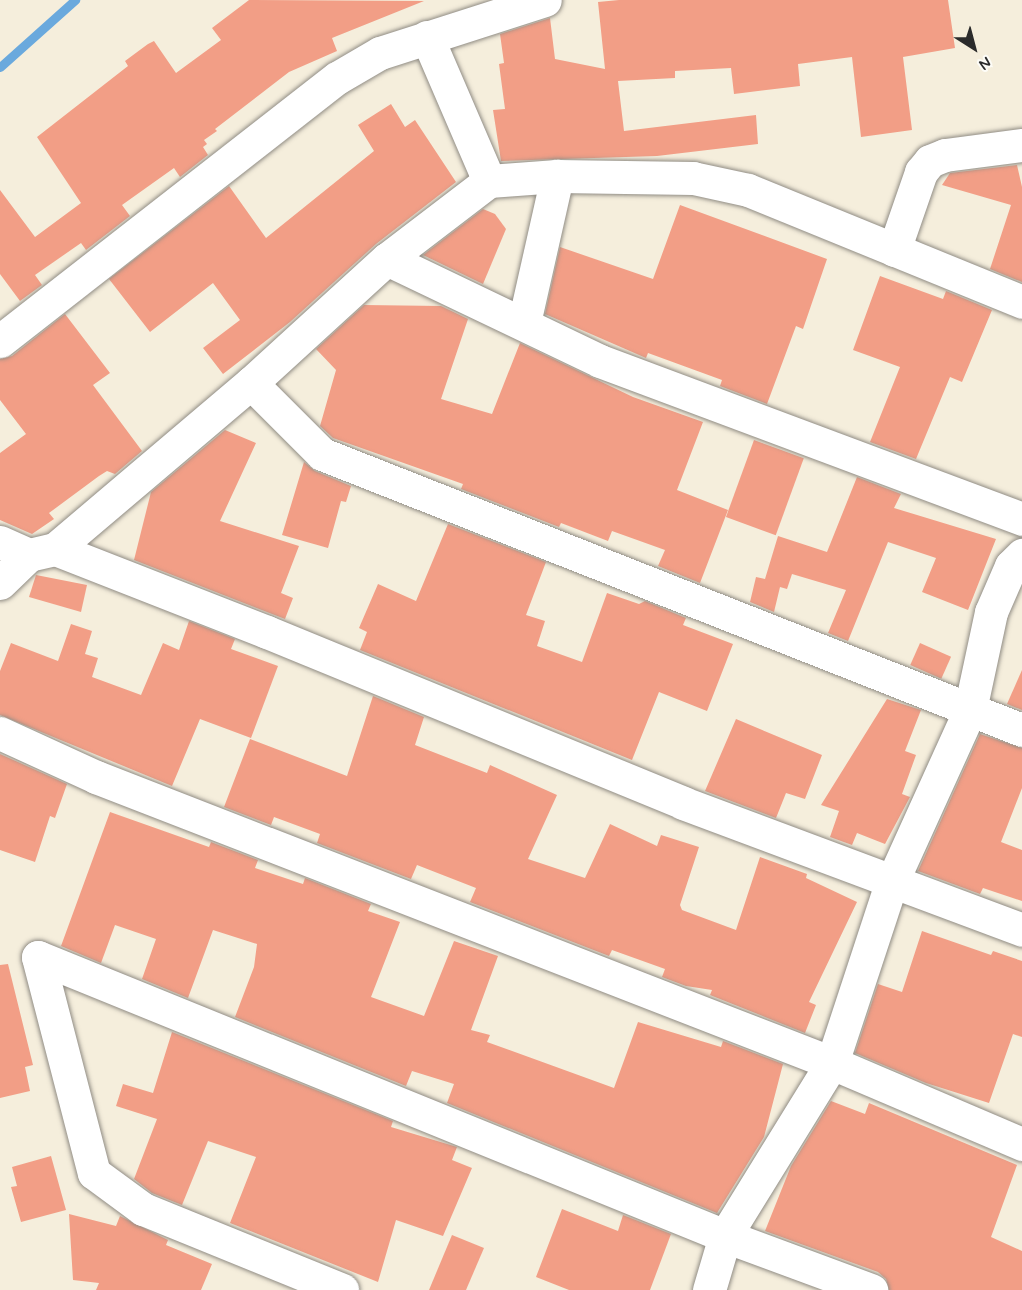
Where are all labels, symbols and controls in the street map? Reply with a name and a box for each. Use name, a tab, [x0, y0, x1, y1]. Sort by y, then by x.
north arrow	[944, 18, 1004, 78]
text: N	[974, 51, 995, 75]

